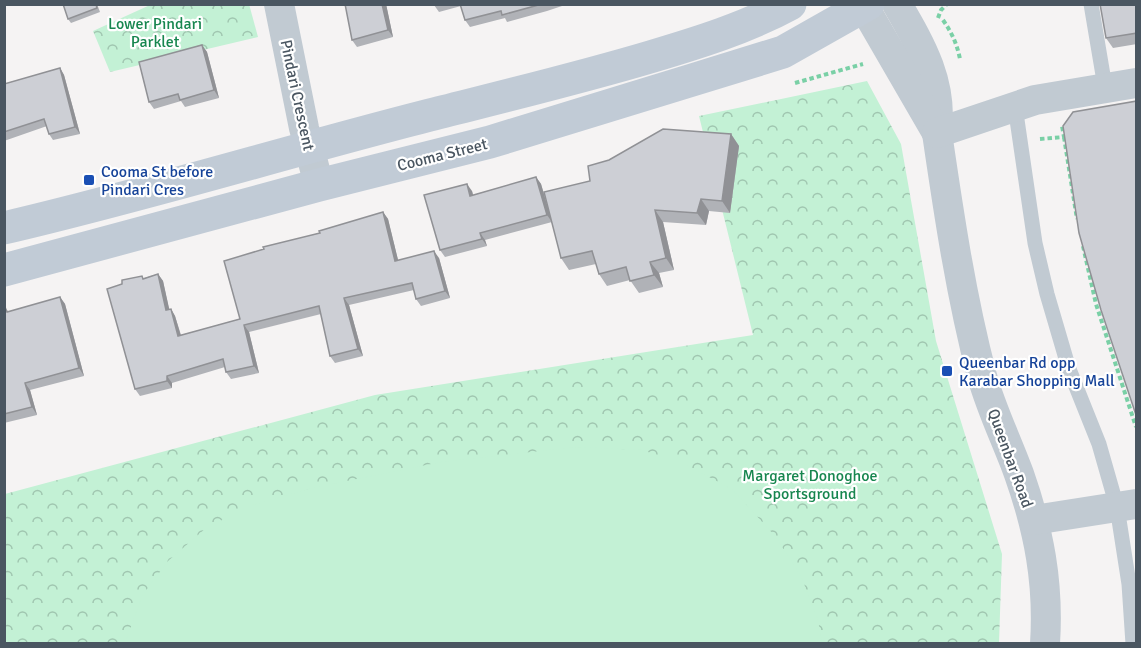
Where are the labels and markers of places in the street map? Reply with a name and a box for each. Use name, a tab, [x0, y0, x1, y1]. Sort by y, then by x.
place label: Cooma St before Pindari Cres	[101, 162, 213, 200]
marker: Cooma St before Pindari Cres	[82, 173, 96, 187]
place label: Queenbar Rd opp Karabar Shopping Mall	[959, 353, 1115, 391]
marker: Queenbar Rd opp Karabar Shopping Mall	[940, 364, 954, 378]

